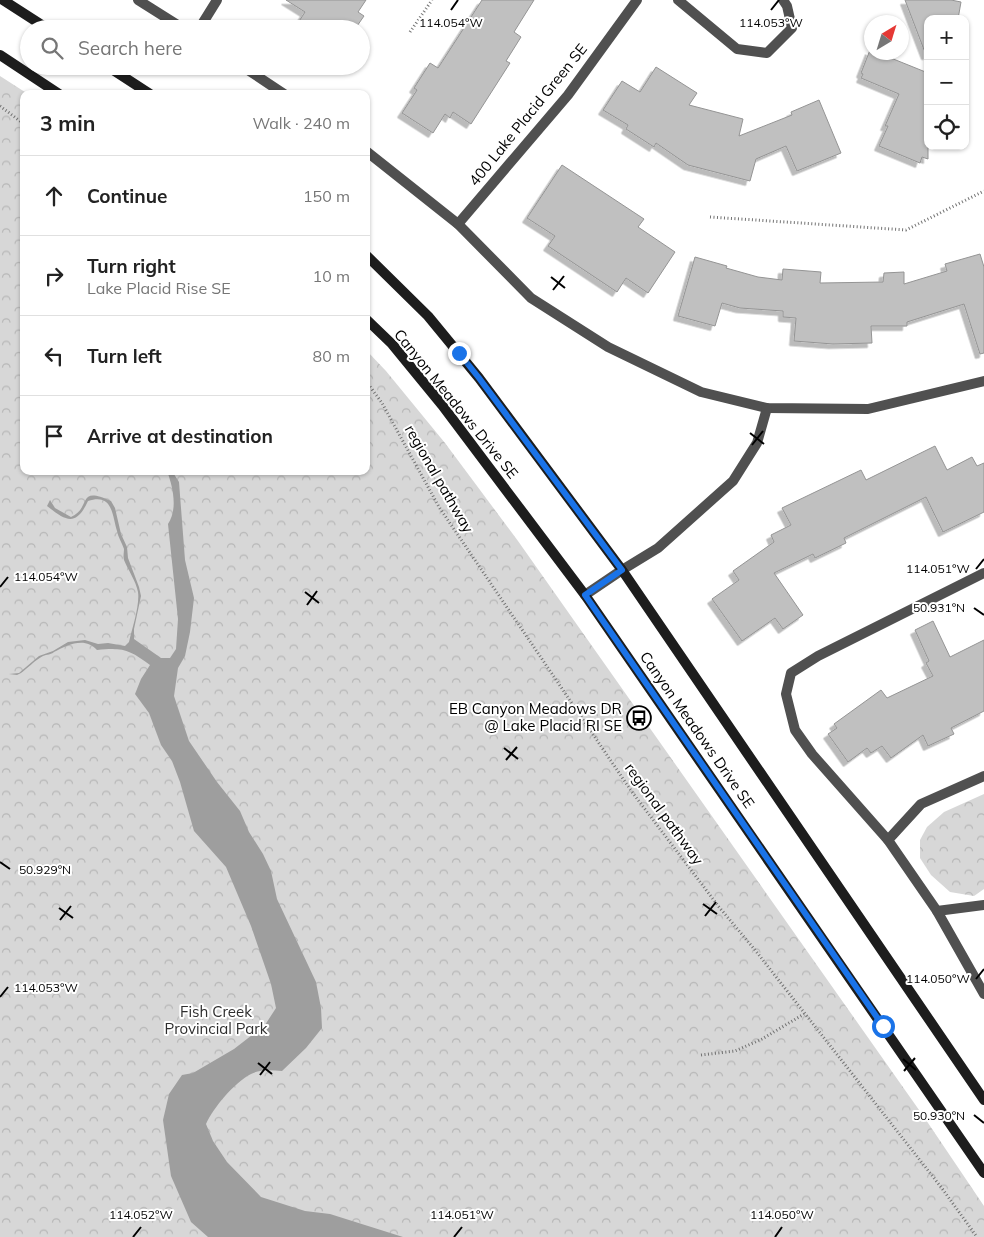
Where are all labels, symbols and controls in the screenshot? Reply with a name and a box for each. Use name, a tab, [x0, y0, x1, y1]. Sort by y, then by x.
text: 114.054°W	[419, 15, 483, 30]
text: 114.053°W	[739, 15, 803, 30]
north arrow	[864, 15, 909, 60]
map controls	[924, 15, 969, 150]
button: +	[924, 15, 969, 60]
search box	[20, 20, 370, 75]
icon: search	[38, 34, 66, 62]
text: Search here	[78, 36, 182, 60]
street label: 400 Lake Placid Green SE	[464, 40, 591, 190]
button: −	[924, 60, 969, 105]
button: locate	[924, 105, 969, 150]
text: 3 min	[40, 110, 95, 136]
text: Walk · 240 m	[252, 113, 350, 133]
icon: ahead	[40, 182, 68, 210]
text: Continue	[87, 184, 167, 208]
text: 150 m	[303, 186, 350, 206]
text: Turn right	[87, 254, 176, 278]
icon: right	[40, 262, 68, 290]
text: 10 m	[313, 266, 350, 286]
text: Lake Placid Rise SE	[87, 278, 231, 298]
street label: Canyon Meadows Drive SE	[390, 325, 523, 482]
icon: left	[40, 342, 68, 370]
route end	[448, 342, 471, 365]
text: Turn left	[87, 344, 162, 368]
text: 80 m	[313, 346, 350, 366]
street label: regional pathway	[401, 421, 478, 536]
icon: arrive	[40, 422, 68, 450]
text: Arrive at destination	[87, 424, 273, 448]
text: 114.051°W	[906, 561, 970, 576]
text: 114.054°W	[14, 569, 78, 584]
text: 50.931°N	[913, 600, 965, 615]
street label: Canyon Meadows Drive SE	[636, 648, 759, 812]
place label: EB Canyon Meadows DR @ Lake Placid RI SE	[449, 699, 622, 735]
bus stop icon: EB Canyon Meadows DR @ Lake Placid RI SE	[626, 705, 652, 731]
street label: regional pathway	[621, 759, 708, 869]
text: 50.929°N	[19, 862, 71, 877]
text: 114.050°W	[906, 971, 970, 986]
text: 114.053°W	[14, 980, 78, 995]
park label: Fish Creek Provincial Park	[165, 1002, 268, 1038]
route start	[872, 1015, 895, 1038]
text: 50.930°N	[913, 1108, 965, 1123]
text: 114.052°W	[109, 1207, 173, 1222]
text: 114.051°W	[430, 1207, 494, 1222]
text: 114.050°W	[750, 1207, 814, 1222]

